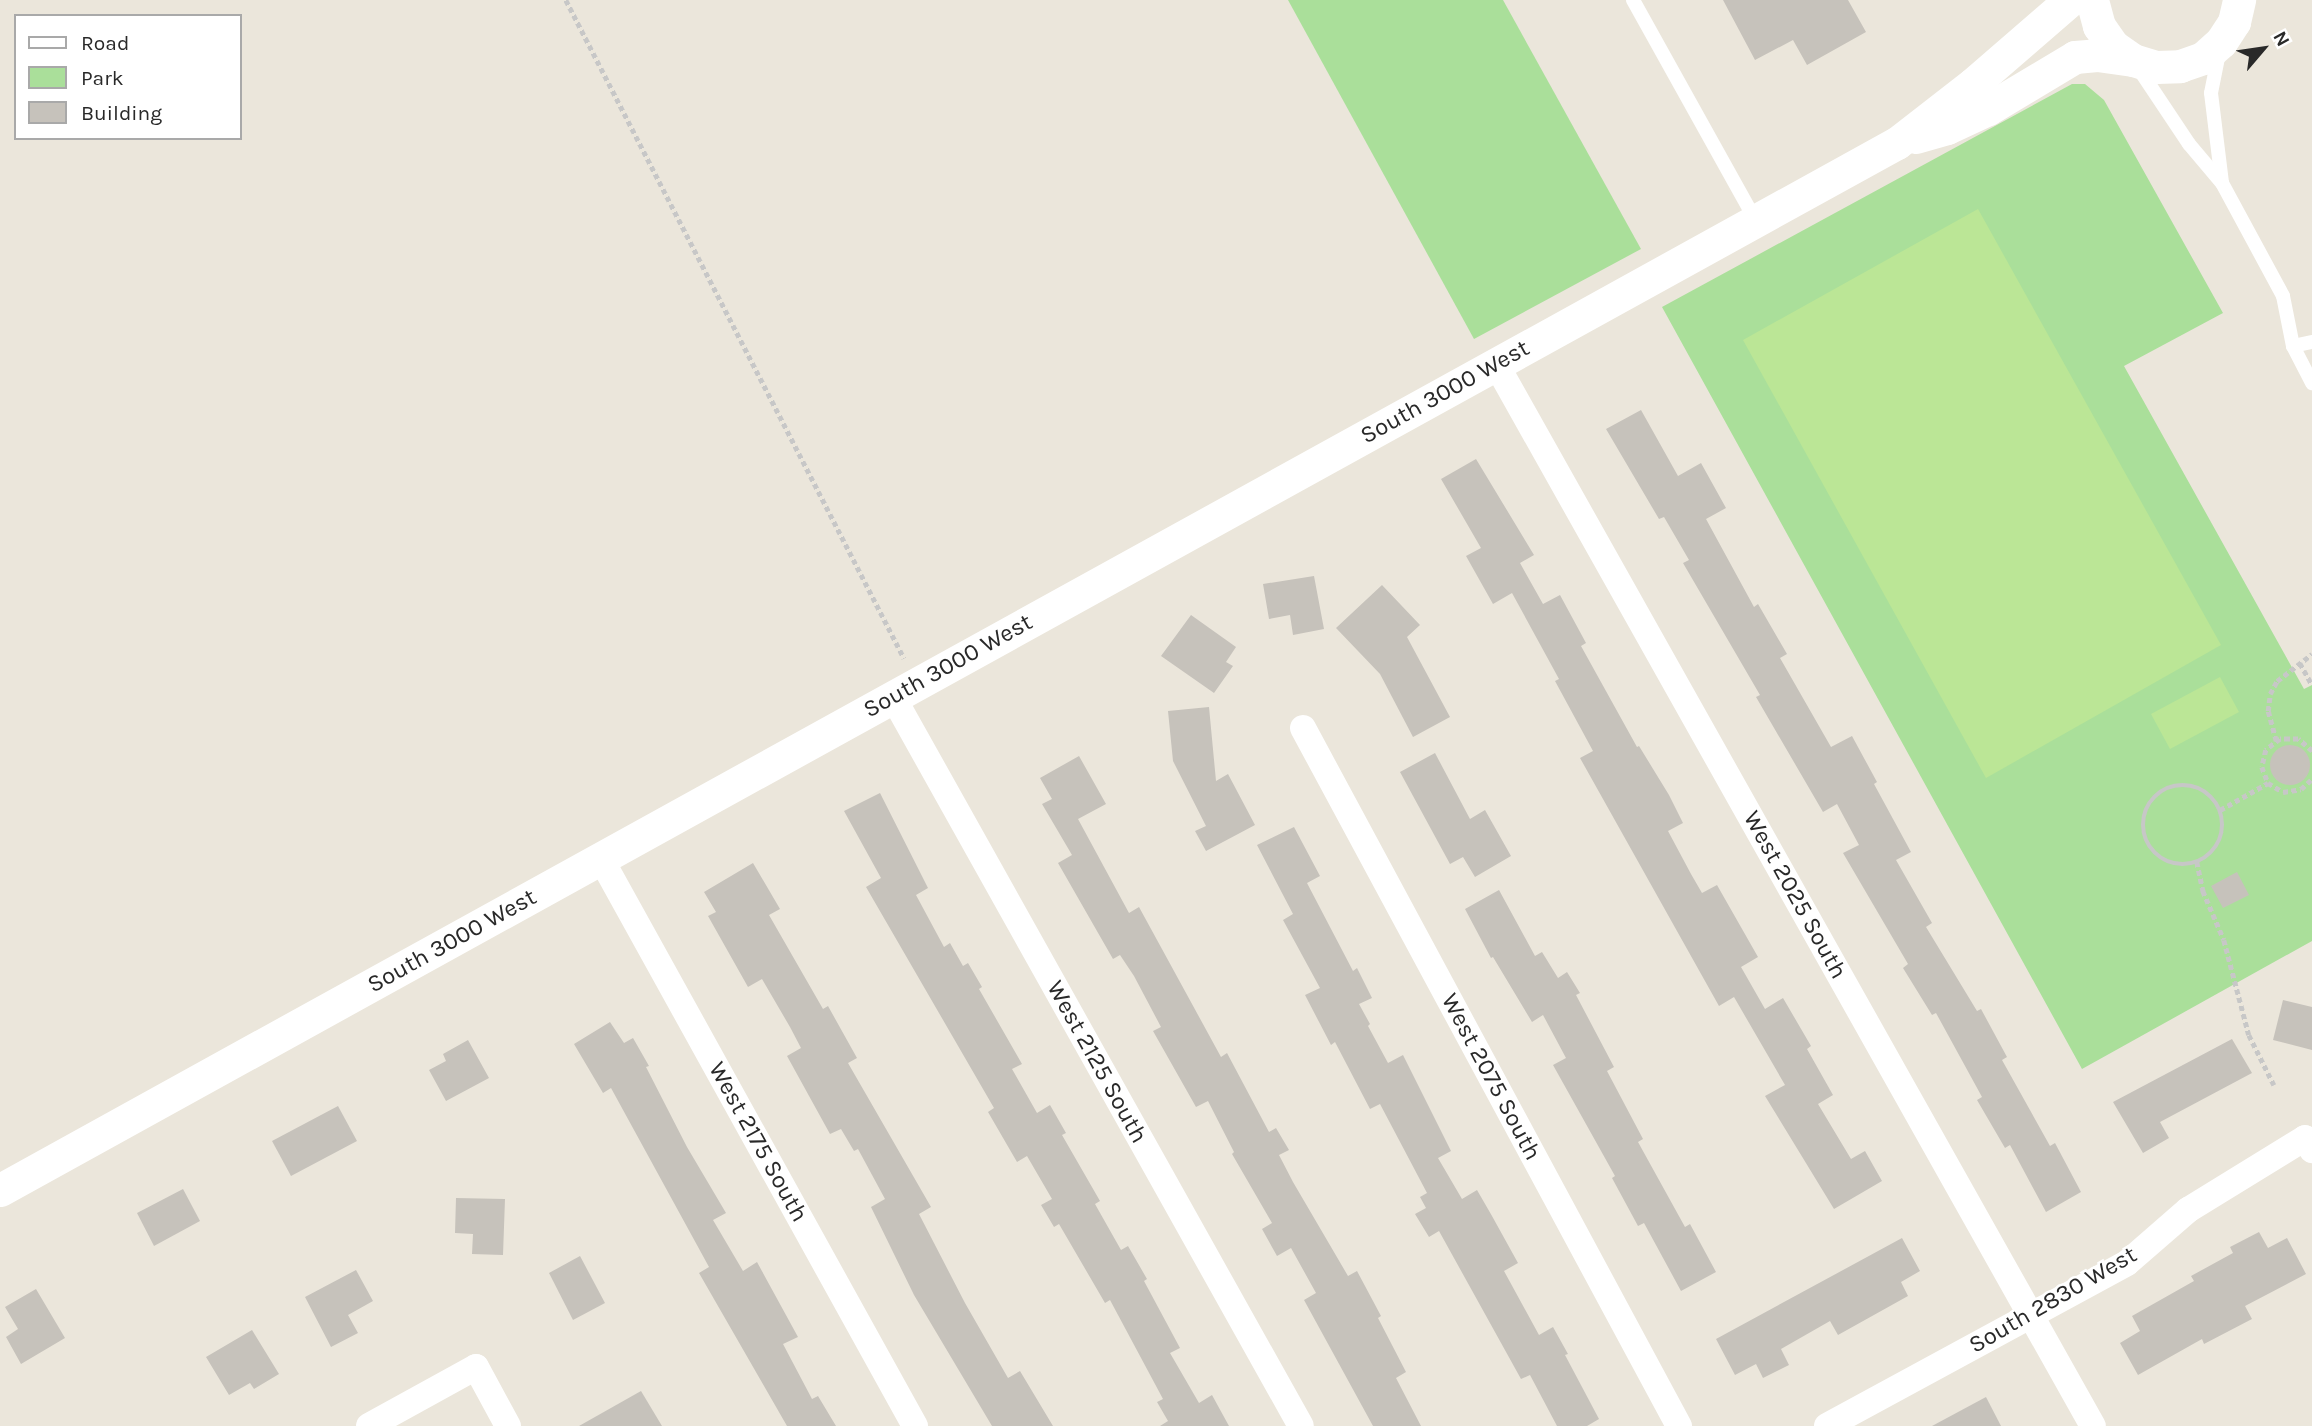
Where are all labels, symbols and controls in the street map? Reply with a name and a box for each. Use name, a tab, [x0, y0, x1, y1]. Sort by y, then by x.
legend	[14, 14, 242, 140]
north arrow	[2228, 14, 2298, 84]
text: N	[2268, 28, 2294, 50]
text: Road	[81, 31, 129, 55]
text: Park	[81, 66, 124, 90]
text: Building	[81, 101, 162, 125]
street label: South 3000 West	[1356, 334, 1534, 450]
street label: South 3000 West	[859, 608, 1037, 724]
street label: West 2025 South	[1737, 806, 1853, 984]
street label: South 3000 West	[363, 883, 541, 999]
street label: West 2125 South	[1041, 976, 1153, 1148]
street label: West 2075 South	[1435, 989, 1547, 1165]
street label: West 2175 South	[702, 1057, 814, 1227]
street label: South 2830 West	[1964, 1240, 2142, 1360]

